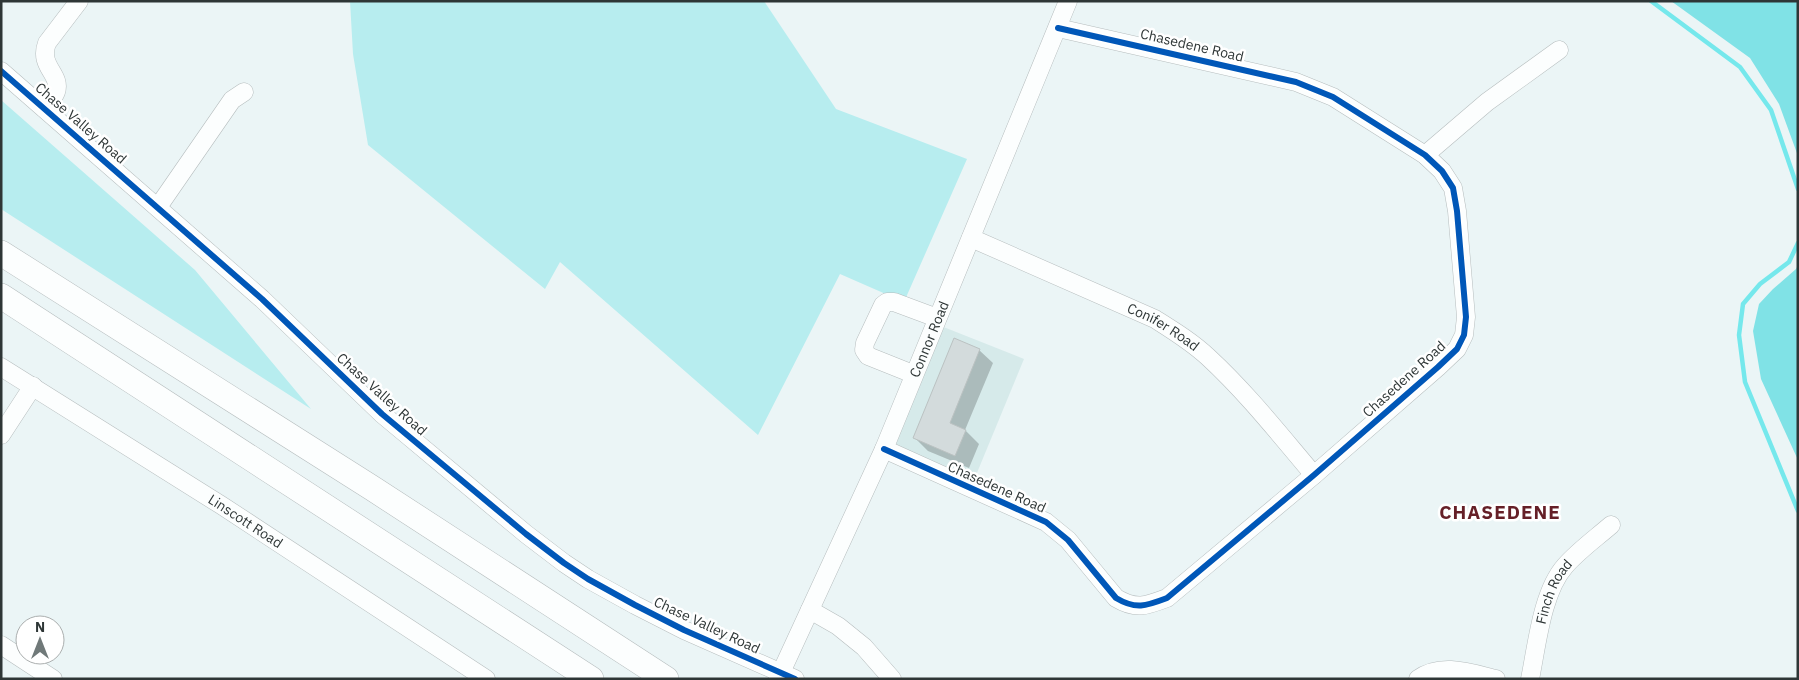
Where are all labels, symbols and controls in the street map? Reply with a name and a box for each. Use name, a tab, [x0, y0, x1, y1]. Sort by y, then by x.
street label: Chasedene Road	[1139, 24, 1245, 66]
street label: Chase Valley Road	[32, 78, 130, 168]
street label: Connor Road	[905, 298, 953, 380]
street label: Conifer Road	[1124, 299, 1203, 355]
street label: Chasedene Road	[1359, 337, 1449, 421]
street label: Chase Valley Road	[333, 349, 431, 439]
street label: Chasedene Road	[945, 457, 1049, 517]
street label: Linscott Road	[205, 490, 286, 552]
district label: CHASEDENE	[1439, 500, 1561, 524]
street label: Finch Road	[1532, 555, 1576, 626]
street label: Chase Valley Road	[651, 593, 763, 657]
north arrow	[15, 615, 65, 665]
text: N	[35, 618, 45, 636]

